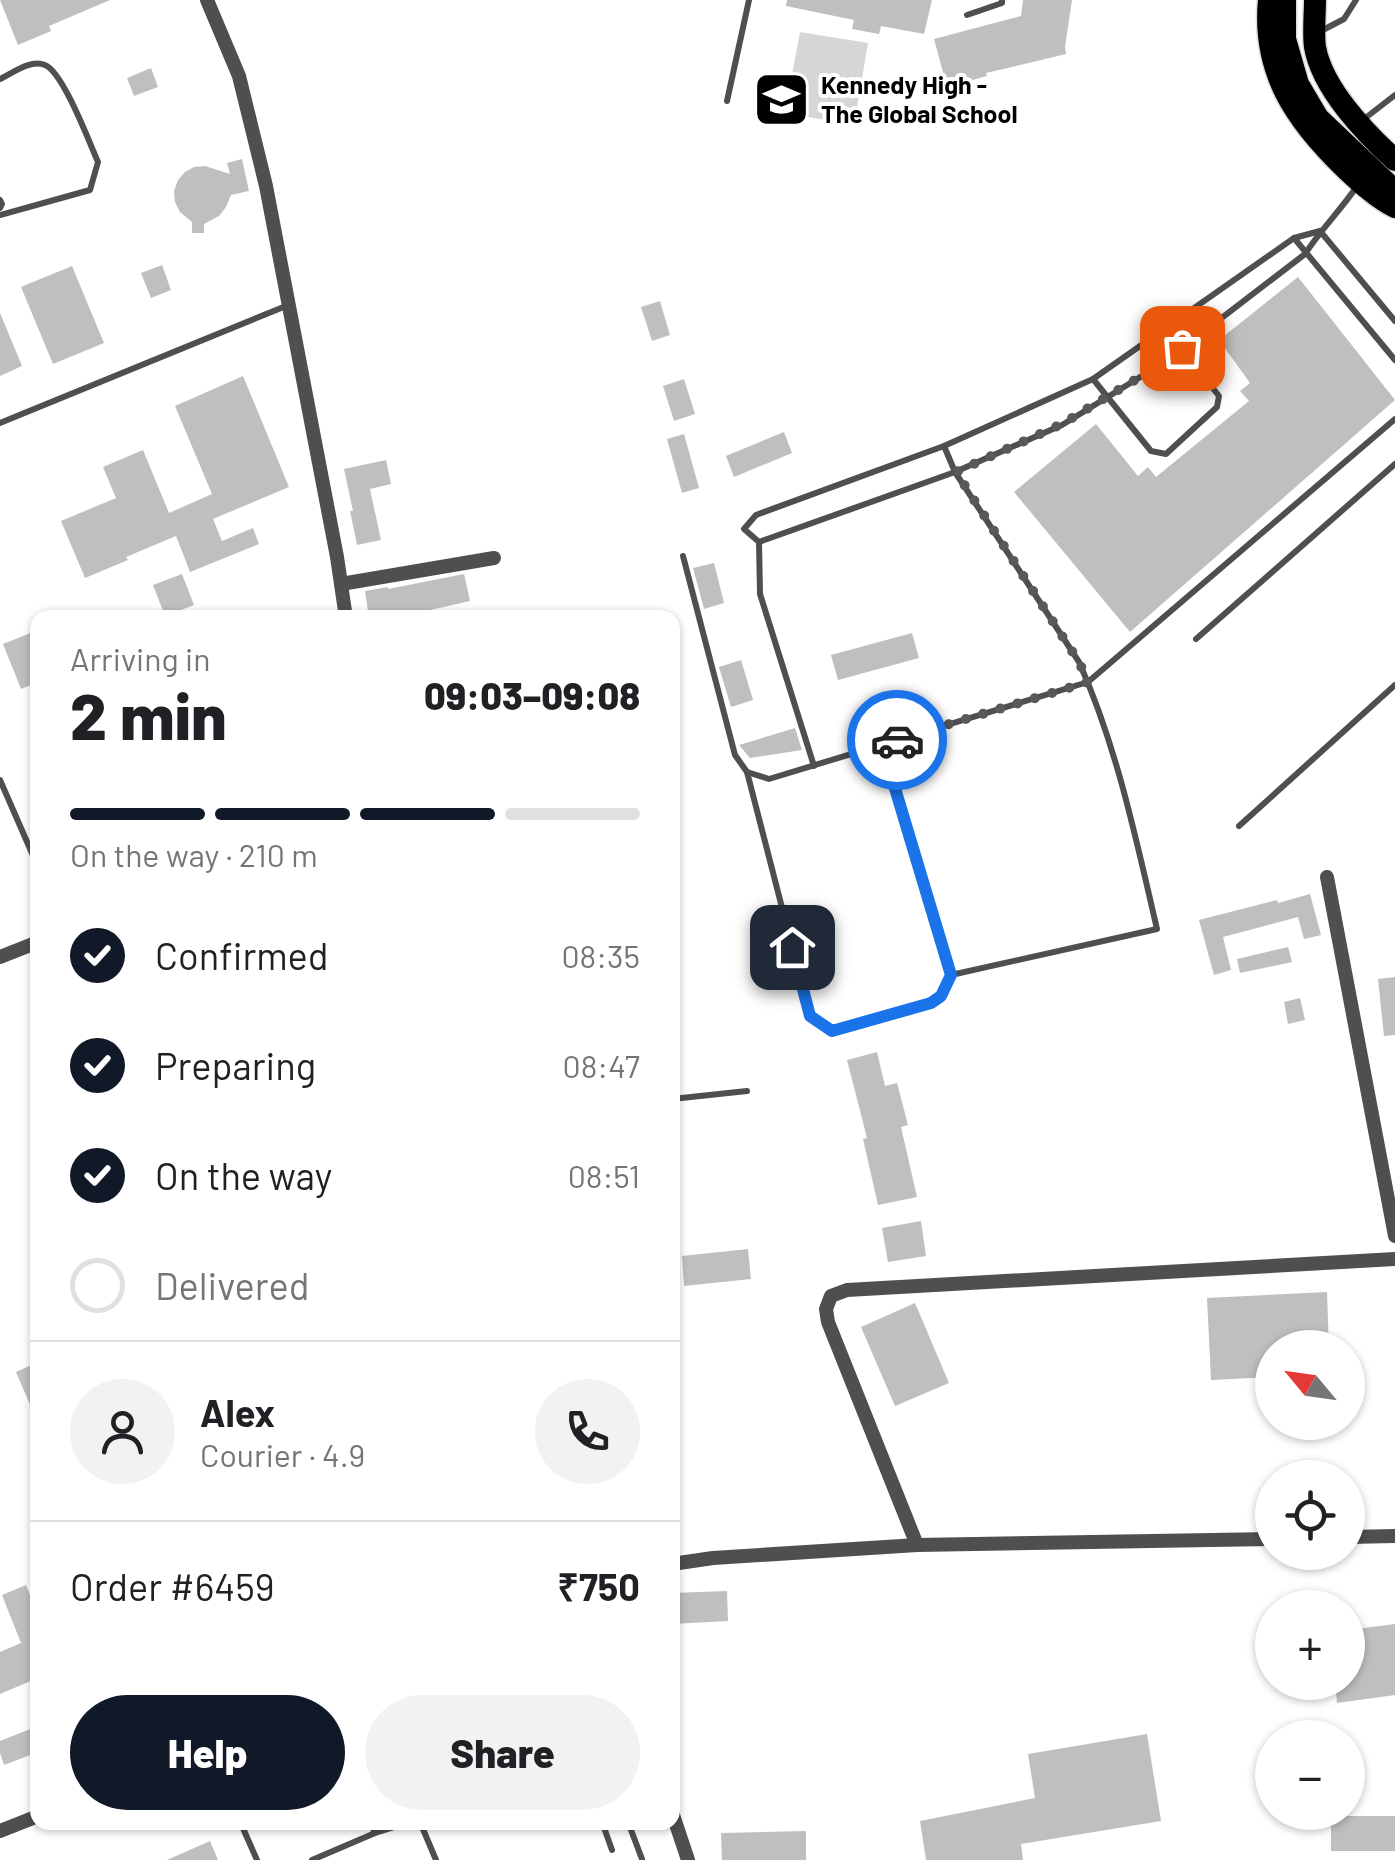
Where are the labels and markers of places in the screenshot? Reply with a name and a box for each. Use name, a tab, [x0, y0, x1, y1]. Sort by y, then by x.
school or university icon: Kennedy High - The Global School	[752, 69, 812, 129]
place label: Kennedy High - The Global School	[821, 69, 1018, 128]
pin	[1140, 306, 1225, 391]
pin	[750, 905, 835, 990]

